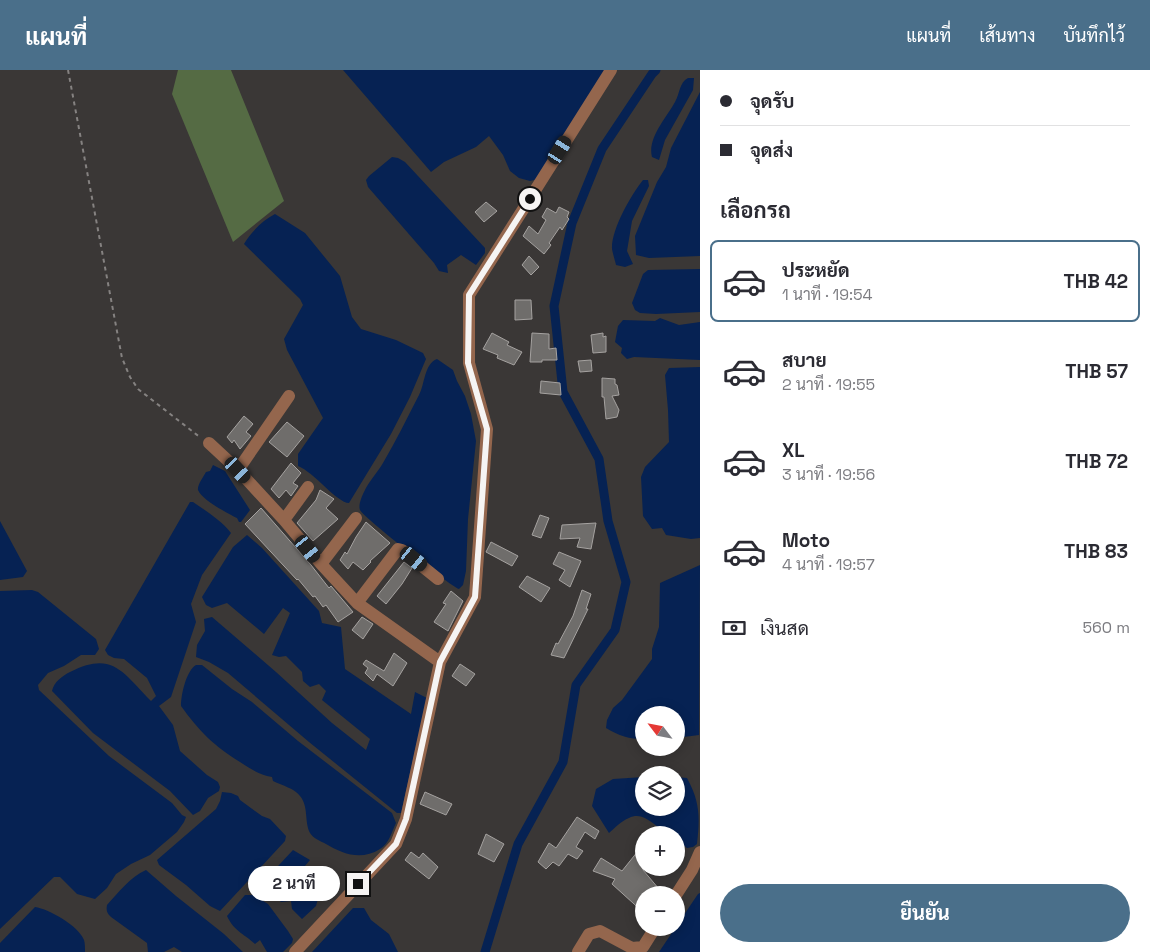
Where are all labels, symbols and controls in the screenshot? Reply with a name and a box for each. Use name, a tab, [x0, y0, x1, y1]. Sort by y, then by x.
text: แผนที่	[25, 21, 87, 52]
text: แผนที่	[906, 24, 951, 47]
text: เส้นทาง	[979, 24, 1035, 47]
text: บันทึกไว้	[1063, 24, 1125, 47]
text: จุดรับ	[750, 89, 794, 114]
car	[545, 133, 574, 167]
text: จุดส่ง	[750, 138, 793, 163]
route start	[519, 188, 541, 210]
text: เลือกรถ	[720, 196, 791, 224]
text: ประหยัด	[782, 258, 850, 283]
icon: car	[722, 259, 767, 304]
text: THB 42	[1064, 269, 1128, 294]
text: 1 นาที · 19:54	[782, 284, 873, 305]
text: สบาย	[782, 348, 827, 373]
icon: car	[722, 349, 767, 394]
text: THB 57	[1065, 359, 1128, 384]
text: 2 นาที · 19:55	[782, 374, 875, 395]
text: XL	[782, 438, 805, 463]
icon: car	[722, 439, 767, 484]
text: THB 72	[1065, 449, 1128, 474]
car	[222, 454, 253, 486]
text: 3 นาที · 19:56	[782, 464, 875, 485]
text: Moto	[782, 528, 830, 553]
icon: car	[722, 529, 767, 574]
car	[292, 533, 323, 565]
text: THB 83	[1064, 539, 1128, 564]
car	[397, 544, 430, 574]
text: 4 นาที · 19:57	[782, 554, 875, 575]
icon: cash	[720, 614, 748, 642]
text: เงินสด	[760, 616, 809, 641]
text: 560 m	[1082, 617, 1130, 638]
north arrow	[635, 706, 685, 756]
map controls	[635, 706, 685, 936]
button: layers	[635, 766, 685, 816]
button: +	[635, 826, 685, 876]
callout: 2 นาที	[248, 866, 340, 902]
text: 2 นาที	[273, 873, 315, 894]
route end	[347, 873, 369, 895]
button: ยืนยัน	[720, 884, 1130, 942]
button: −	[635, 886, 685, 936]

